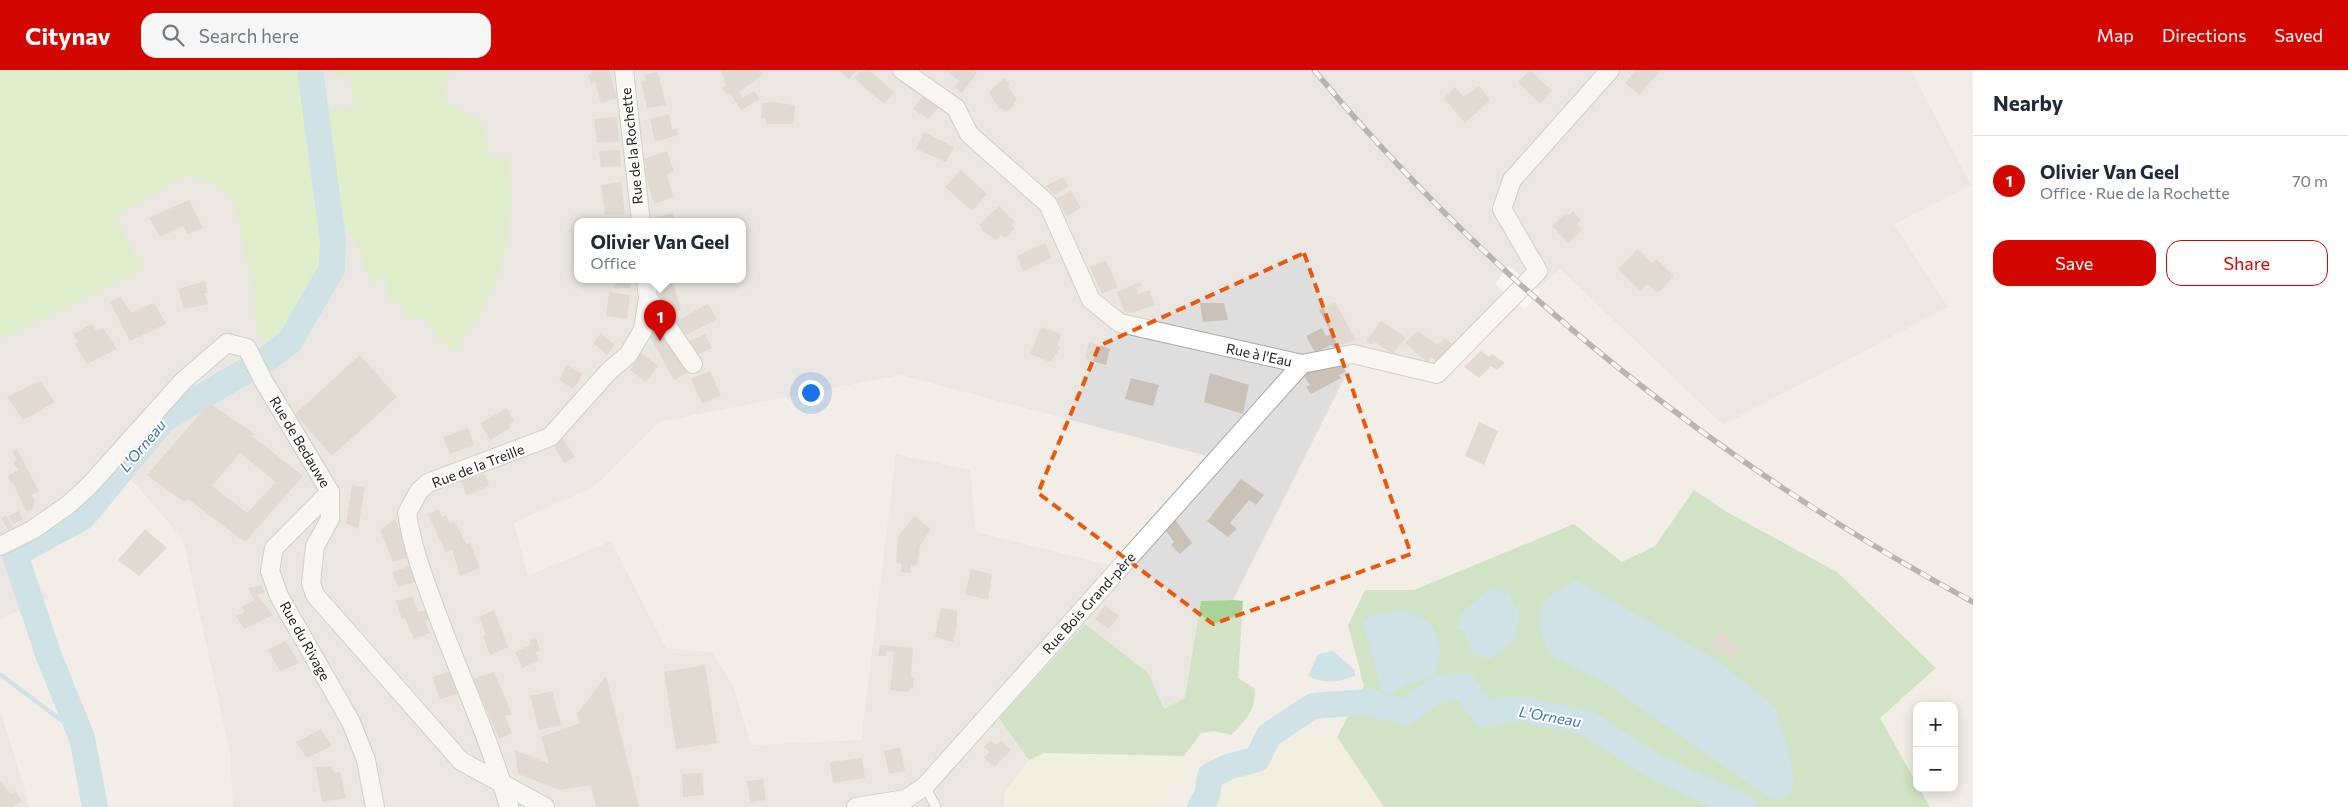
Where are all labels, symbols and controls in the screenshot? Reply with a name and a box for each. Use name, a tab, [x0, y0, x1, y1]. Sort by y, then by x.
search box	[141, 13, 491, 58]
text: Citynav	[25, 21, 111, 50]
icon: search	[159, 21, 187, 49]
text: Search here	[199, 24, 299, 47]
text: Map	[2097, 24, 2134, 46]
text: Directions	[2162, 24, 2246, 46]
text: Saved	[2274, 24, 2323, 46]
street label: Rue de la Rochette	[617, 87, 646, 205]
text: Nearby	[1993, 90, 2063, 115]
text: Olivier Van Geel	[2040, 160, 2179, 183]
text: 1	[2005, 171, 2013, 190]
text: 70 m	[2292, 171, 2328, 190]
text: Office · Rue de la Rochette	[2040, 183, 2230, 202]
popup	[574, 218, 746, 283]
text: Olivier Van Geel	[590, 230, 730, 253]
button: Save	[1993, 240, 2156, 286]
button: Share	[2166, 240, 2328, 286]
text: Office	[590, 253, 636, 272]
pin: 1	[644, 300, 676, 341]
street label: Rue à l'Eau	[1225, 339, 1294, 370]
your location	[798, 380, 824, 406]
street label: Rue de Bedauwe	[267, 393, 334, 490]
water label: L'Orneau	[115, 415, 170, 475]
street label: Rue de la Treille	[429, 440, 526, 491]
street label: Rue Bois Grand-père	[1039, 548, 1139, 657]
street label: Rue du Rivage	[277, 598, 334, 683]
water label: L'Orneau	[1518, 702, 1583, 730]
map controls	[1913, 702, 1958, 792]
button: +	[1913, 702, 1958, 747]
button: −	[1913, 747, 1958, 792]

